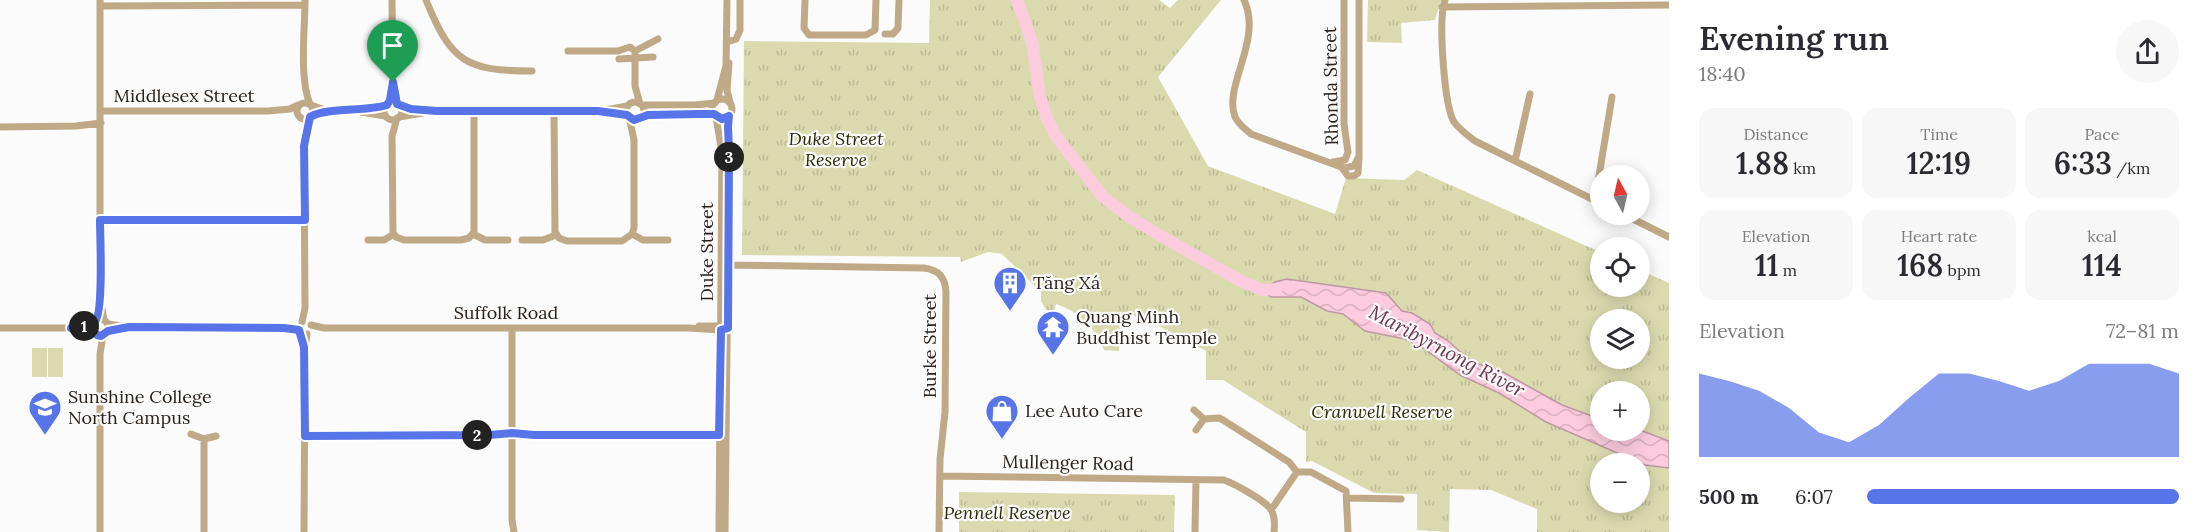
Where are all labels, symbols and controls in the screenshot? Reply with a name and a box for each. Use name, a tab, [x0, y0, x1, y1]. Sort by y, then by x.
text: Evening run	[1699, 17, 1889, 59]
pin	[367, 20, 418, 82]
button: share	[2116, 20, 2179, 83]
street label: Rhonda Street	[1318, 26, 1343, 146]
icon: arrive	[376, 29, 409, 62]
text: 18:40	[1699, 61, 1746, 86]
street label: Middlesex Street	[113, 84, 255, 107]
text: Distance	[1743, 124, 1809, 144]
text: Time	[1920, 124, 1958, 144]
text: Pace	[2085, 124, 2119, 144]
park label: Duke Street Reserve	[788, 127, 884, 171]
pin: 3	[714, 142, 744, 172]
text: 1.88	[1736, 144, 1789, 182]
text: 12:19	[1907, 144, 1971, 182]
text: 6:33	[2054, 144, 2112, 182]
text: 3	[725, 147, 733, 167]
text: km	[1789, 158, 1816, 178]
text: /km	[2112, 158, 2150, 178]
north arrow	[1590, 165, 1650, 225]
map controls	[1590, 165, 1650, 513]
street label: Duke Street	[695, 202, 718, 302]
text: Elevation	[1742, 226, 1810, 246]
text: Heart rate	[1901, 226, 1977, 246]
text: kcal	[2087, 226, 2117, 246]
button: locate	[1590, 237, 1650, 297]
text: 11	[1755, 246, 1779, 284]
text: 168	[1897, 246, 1943, 284]
text: 114	[2082, 246, 2122, 284]
text: m	[1779, 260, 1797, 280]
text: bpm	[1943, 260, 1981, 280]
building icon: Tăng Xá	[992, 265, 1028, 312]
place label: Tăng Xá	[1033, 271, 1100, 294]
street label: Burke Street	[918, 294, 941, 398]
water label: Maribyrnong River	[1365, 299, 1530, 403]
street label: Suffolk Road	[454, 301, 559, 324]
place label: Quang Minh Buddhist Temple	[1076, 305, 1217, 349]
temple icon: Quang Minh Buddhist Temple	[1035, 309, 1071, 356]
button: layers	[1590, 309, 1650, 369]
pin: 1	[69, 311, 99, 341]
text: 1	[81, 316, 87, 336]
text: Elevation	[1699, 318, 1785, 343]
text: 72–81 m	[2106, 318, 2179, 343]
button: +	[1590, 381, 1650, 441]
place label: Sunshine College North Campus	[68, 385, 212, 429]
school or university icon: Sunshine College North Campus	[27, 389, 63, 436]
shop icon: Lee Auto Care	[984, 393, 1020, 440]
place label: Lee Auto Care	[1025, 399, 1143, 422]
park label: Cranwell Reserve	[1311, 400, 1453, 423]
pin: 2	[462, 420, 492, 450]
text: 2	[473, 425, 481, 445]
street label: Mullenger Road	[1002, 450, 1134, 475]
button: −	[1590, 453, 1650, 513]
text: 500 m	[1699, 484, 1759, 509]
text: 6:07	[1795, 484, 1833, 509]
park label: Pennell Reserve	[943, 501, 1071, 524]

